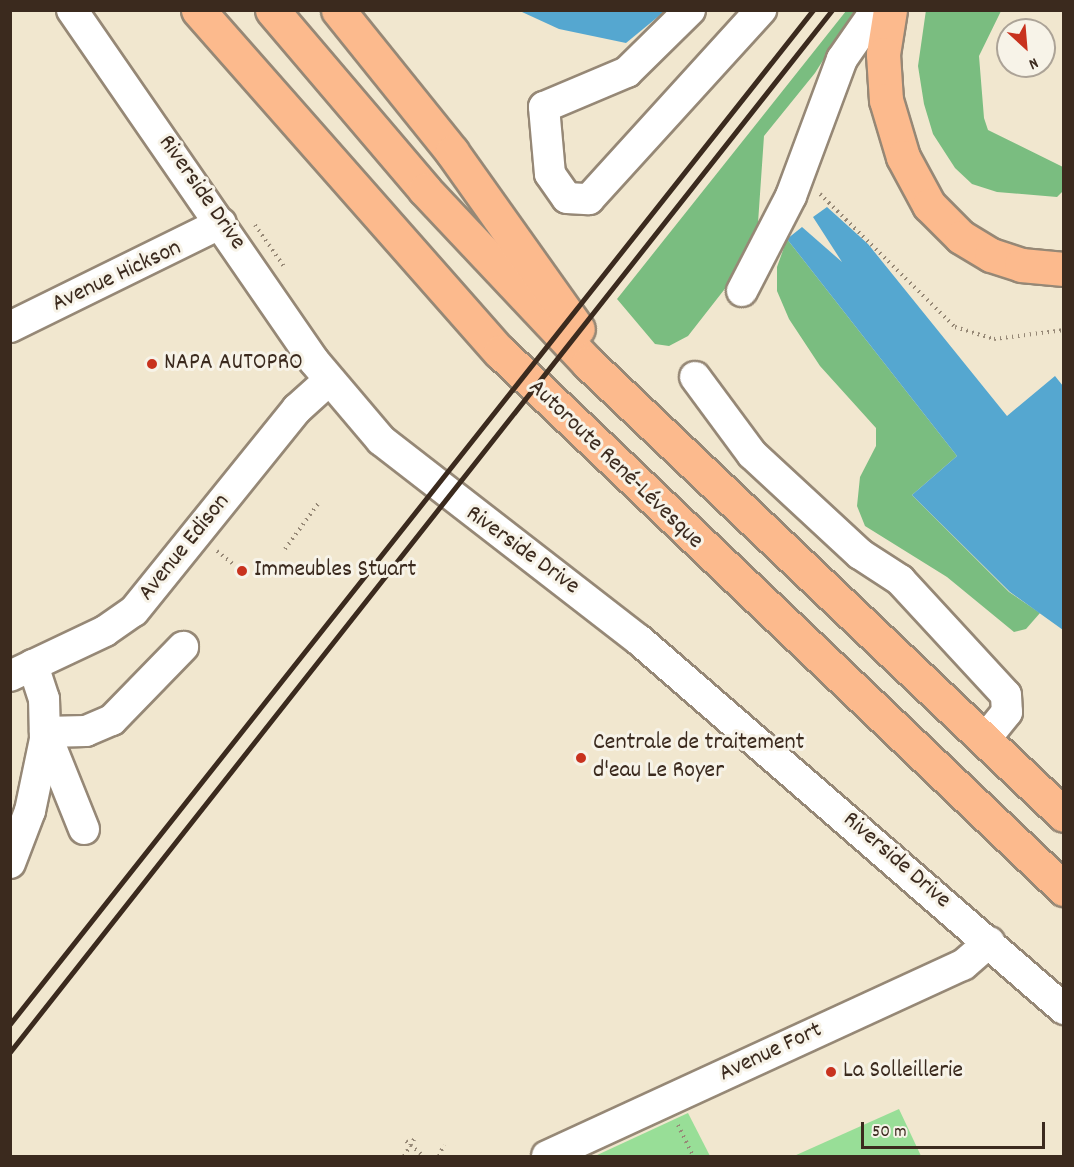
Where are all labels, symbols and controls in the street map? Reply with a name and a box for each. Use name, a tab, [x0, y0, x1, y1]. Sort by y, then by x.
north arrow	[996, 18, 1056, 78]
text: N	[1025, 51, 1042, 75]
street label: Riverside Drive	[151, 130, 251, 256]
street label: Avenue Hickson	[48, 235, 186, 319]
place label: NAPA AUTOPRO	[164, 350, 303, 378]
marker: NAPA AUTOPRO	[145, 357, 159, 371]
street label: Autoroute René-Lévesque	[522, 374, 708, 556]
street label: Avenue Edison	[133, 489, 237, 607]
street label: Riverside Drive	[459, 500, 585, 602]
place label: Immeubles Stuart	[254, 557, 416, 585]
marker: Immeubles Stuart	[235, 564, 249, 578]
place label: Centrale de traitement d'eau Le Royer	[593, 730, 804, 786]
marker: Centrale de traitement d'eau Le Royer	[574, 751, 588, 765]
street label: Riverside Drive	[836, 806, 956, 916]
street label: Avenue Fort	[715, 1017, 827, 1089]
place label: La Solleillerie	[843, 1058, 963, 1086]
marker: La Solleillerie	[824, 1065, 838, 1079]
scale bar	[864, 1110, 1048, 1148]
text: 50 m	[872, 1120, 907, 1145]

